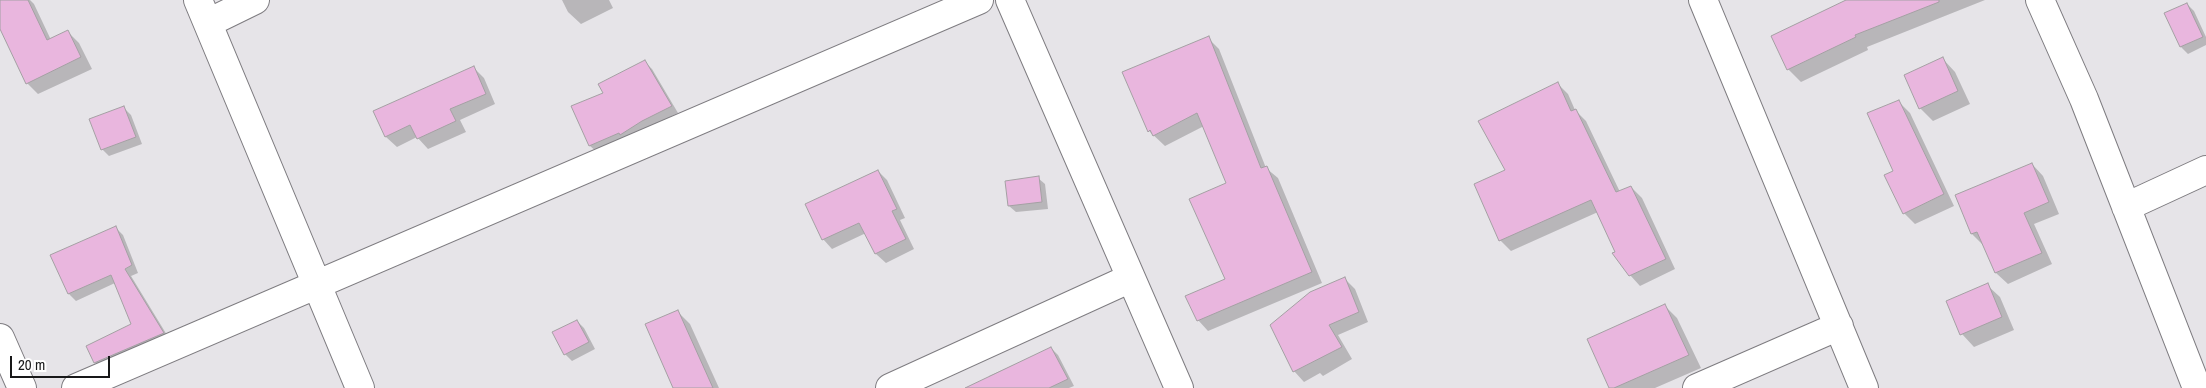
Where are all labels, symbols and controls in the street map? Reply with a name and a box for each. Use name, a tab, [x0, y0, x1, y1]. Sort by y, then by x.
scale bar	[12, 346, 112, 378]
text: 20 m	[18, 354, 45, 375]

